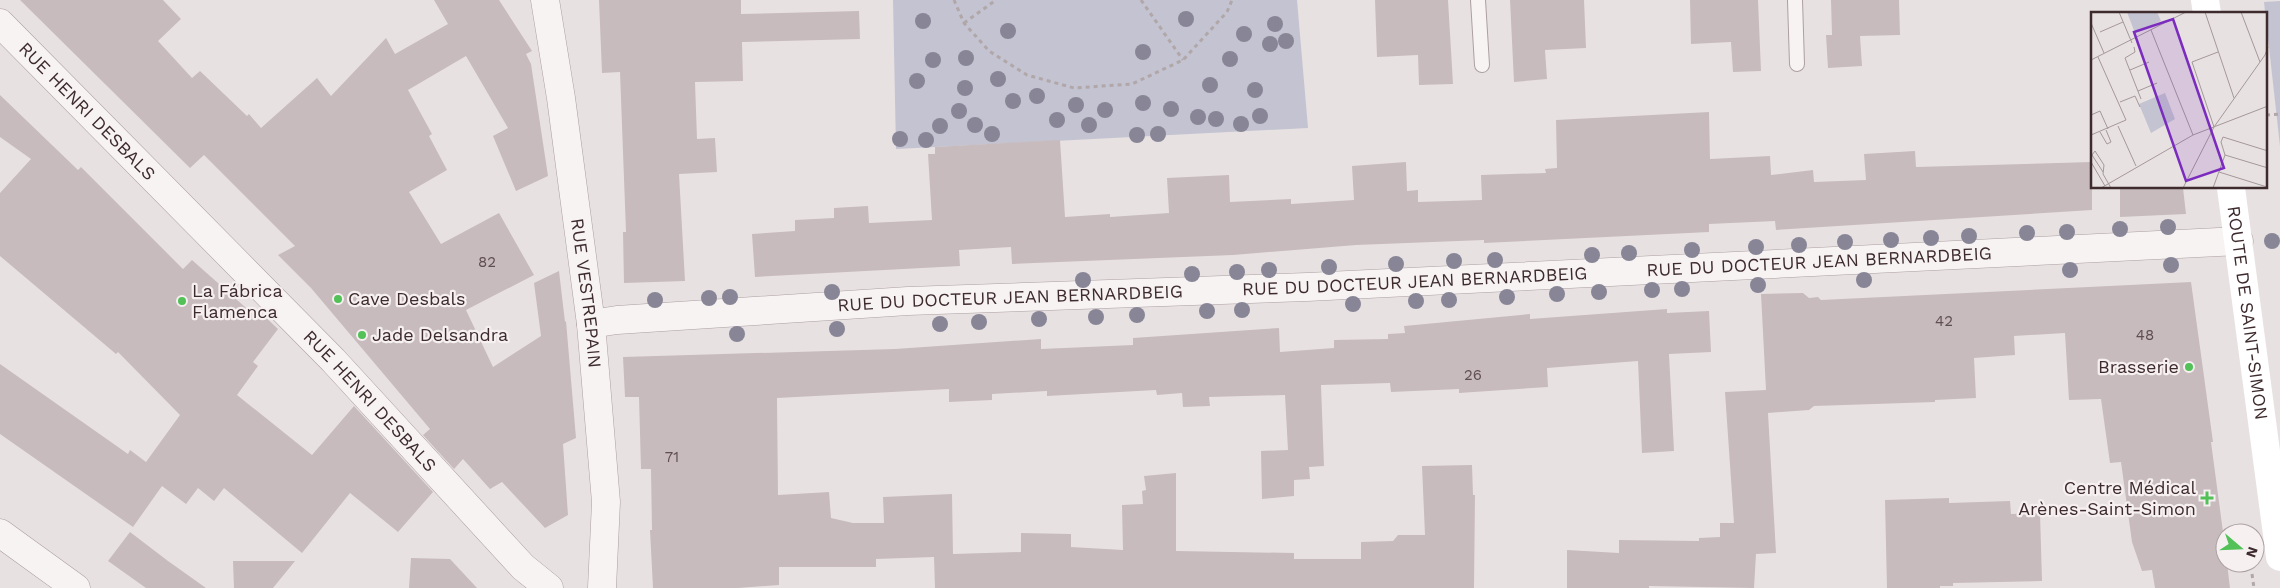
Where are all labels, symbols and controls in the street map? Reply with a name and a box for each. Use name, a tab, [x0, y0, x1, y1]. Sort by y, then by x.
inset map	[2091, 12, 2268, 189]
street label: RUE HENRI DESBALS	[15, 37, 160, 184]
street label: ROUTE DE SAINT-SIMON	[2223, 204, 2273, 421]
street label: RUE VESTREPAIN	[567, 217, 606, 369]
street label: RUE DU DOCTEUR JEAN BERNARDBEIG	[1646, 242, 1992, 280]
house number: 82	[478, 253, 496, 271]
street label: RUE DU DOCTEUR JEAN BERNARDBEIG	[1242, 262, 1588, 299]
place label: La Fábrica Flamenca	[192, 280, 283, 322]
street label: RUE DU DOCTEUR JEAN BERNARDBEIG	[837, 280, 1183, 316]
place label: Cave Desbals	[348, 288, 465, 309]
marker: Cave Desbals	[332, 293, 344, 305]
marker: La Fábrica Flamenca	[176, 295, 188, 307]
house number: 42	[1935, 312, 1953, 330]
place label: Jade Delsandra	[372, 324, 508, 345]
street label: RUE HENRI DESBALS	[300, 326, 441, 476]
house number: 48	[2136, 326, 2154, 344]
marker: Jade Delsandra	[356, 329, 368, 341]
place label: Brasserie	[2098, 356, 2179, 377]
marker: Brasserie	[2183, 361, 2195, 373]
house number: 26	[1464, 366, 1482, 384]
house number: 71	[665, 448, 679, 466]
place label: Centre Médical Arènes-Saint-Simon	[2018, 477, 2196, 519]
marker: Centre Médical Arènes-Saint-Simon	[2200, 491, 2214, 505]
north arrow	[2215, 523, 2265, 573]
text: N	[2243, 545, 2262, 560]

